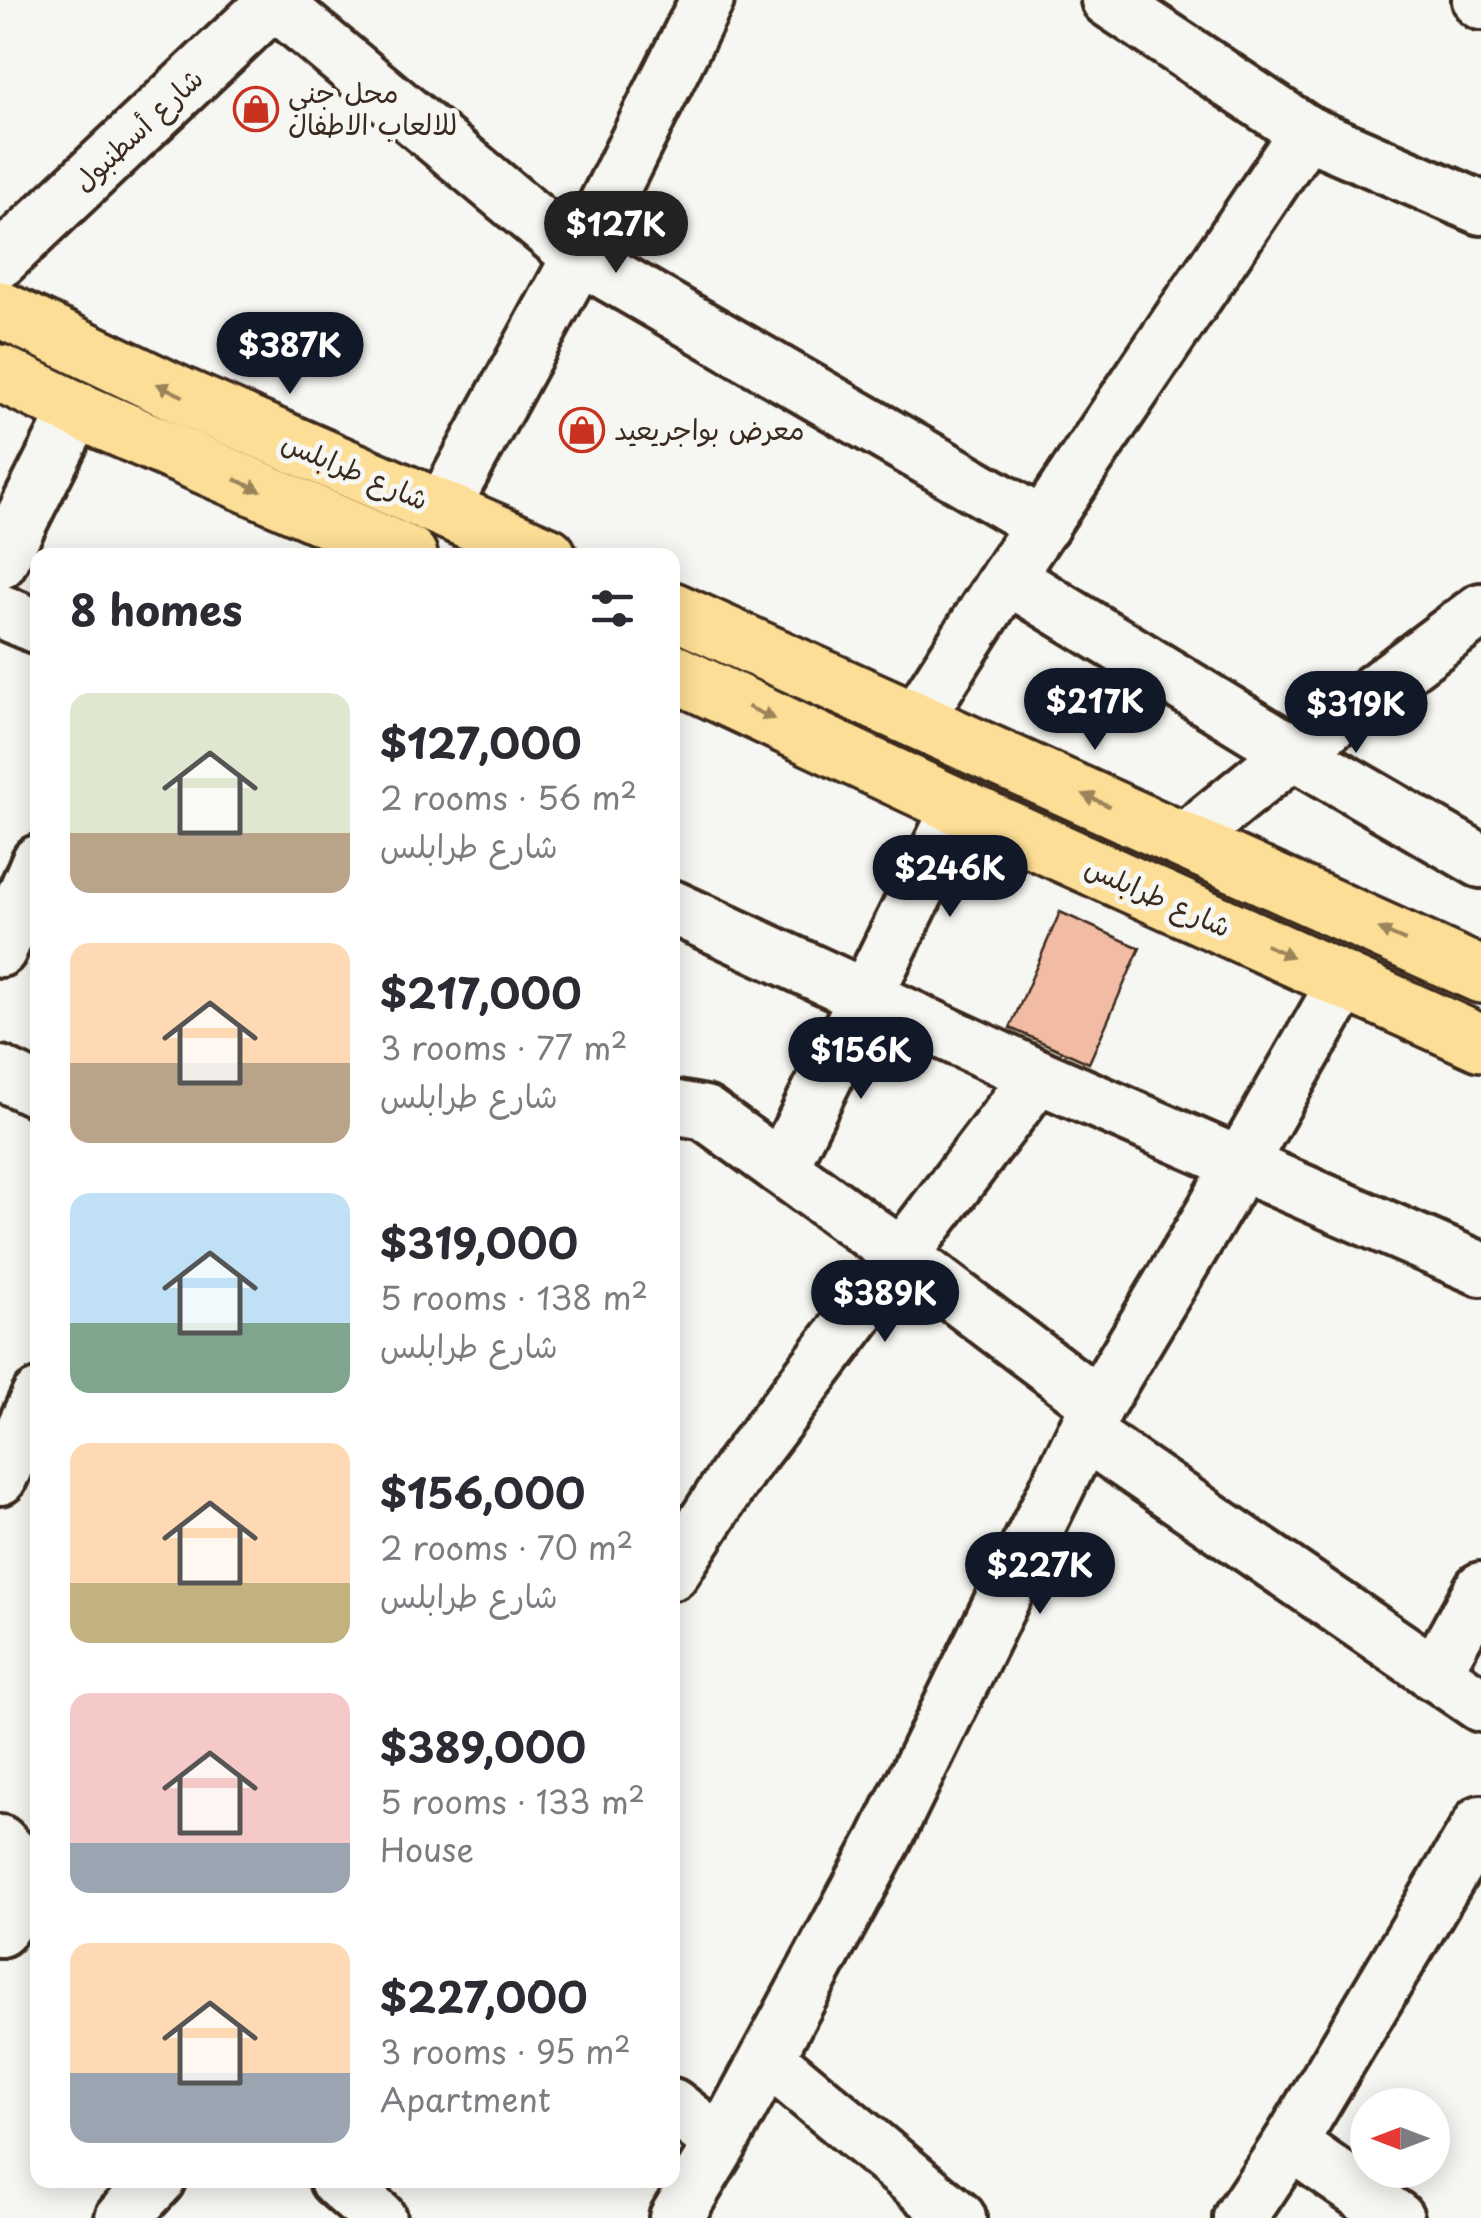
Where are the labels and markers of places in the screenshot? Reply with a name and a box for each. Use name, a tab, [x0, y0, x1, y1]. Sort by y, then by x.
place label: محل جني للالعاب الاطفال	[288, 70, 457, 145]
shop icon: محل جني للالعاب الاطفال	[233, 86, 279, 132]
pin: $127K	[546, 191, 686, 276]
pin: $387K	[220, 312, 360, 397]
shop icon: معرض بواجريعيد	[559, 407, 605, 453]
place label: معرض بواجريعيد	[614, 407, 805, 450]
pin: $217K	[1025, 668, 1165, 753]
pin: $319K	[1286, 671, 1426, 756]
pin: $246K	[880, 835, 1020, 920]
pin: $156K	[791, 1017, 931, 1102]
pin: $389K	[815, 1260, 955, 1345]
pin: $227K	[970, 1532, 1110, 1617]

